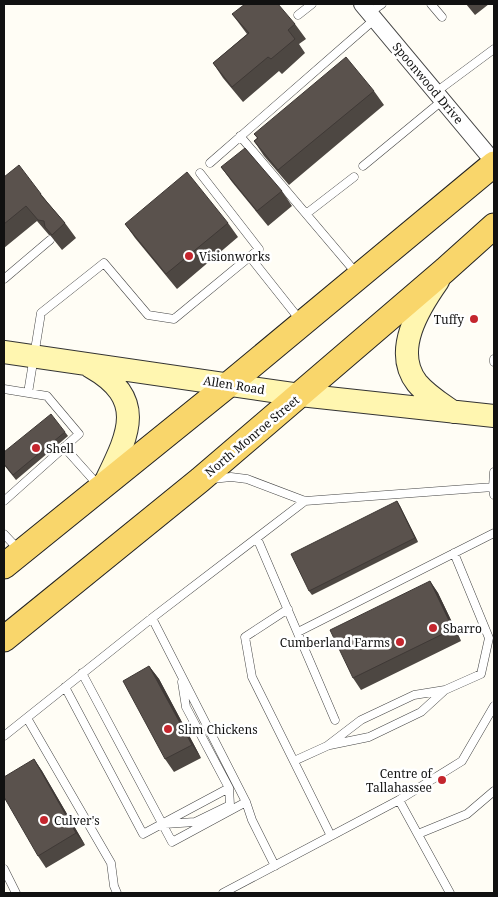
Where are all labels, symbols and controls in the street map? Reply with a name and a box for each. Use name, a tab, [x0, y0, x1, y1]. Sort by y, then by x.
street label: Spoonwood Drive	[389, 39, 467, 127]
place label: Visionworks	[199, 248, 270, 265]
marker: Visionworks	[183, 250, 195, 262]
place label: Tuffy	[434, 311, 464, 328]
marker: Tuffy	[468, 313, 480, 325]
street label: Allen Road	[202, 372, 267, 398]
street label: North Monroe Street	[201, 391, 303, 481]
place label: Shell	[46, 440, 74, 457]
marker: Shell	[30, 442, 42, 454]
place label: Sbarro	[443, 620, 482, 637]
marker: Sbarro	[427, 622, 439, 634]
place label: Cumberland Farms	[280, 634, 390, 651]
marker: Cumberland Farms	[394, 636, 406, 648]
place label: Slim Chickens	[178, 721, 258, 738]
marker: Slim Chickens	[162, 723, 174, 735]
place label: Centre of Tallahassee	[366, 765, 434, 796]
marker: Centre of Tallahassee	[436, 774, 448, 786]
place label: Culver's	[54, 812, 100, 829]
marker: Culver's	[38, 814, 50, 826]

